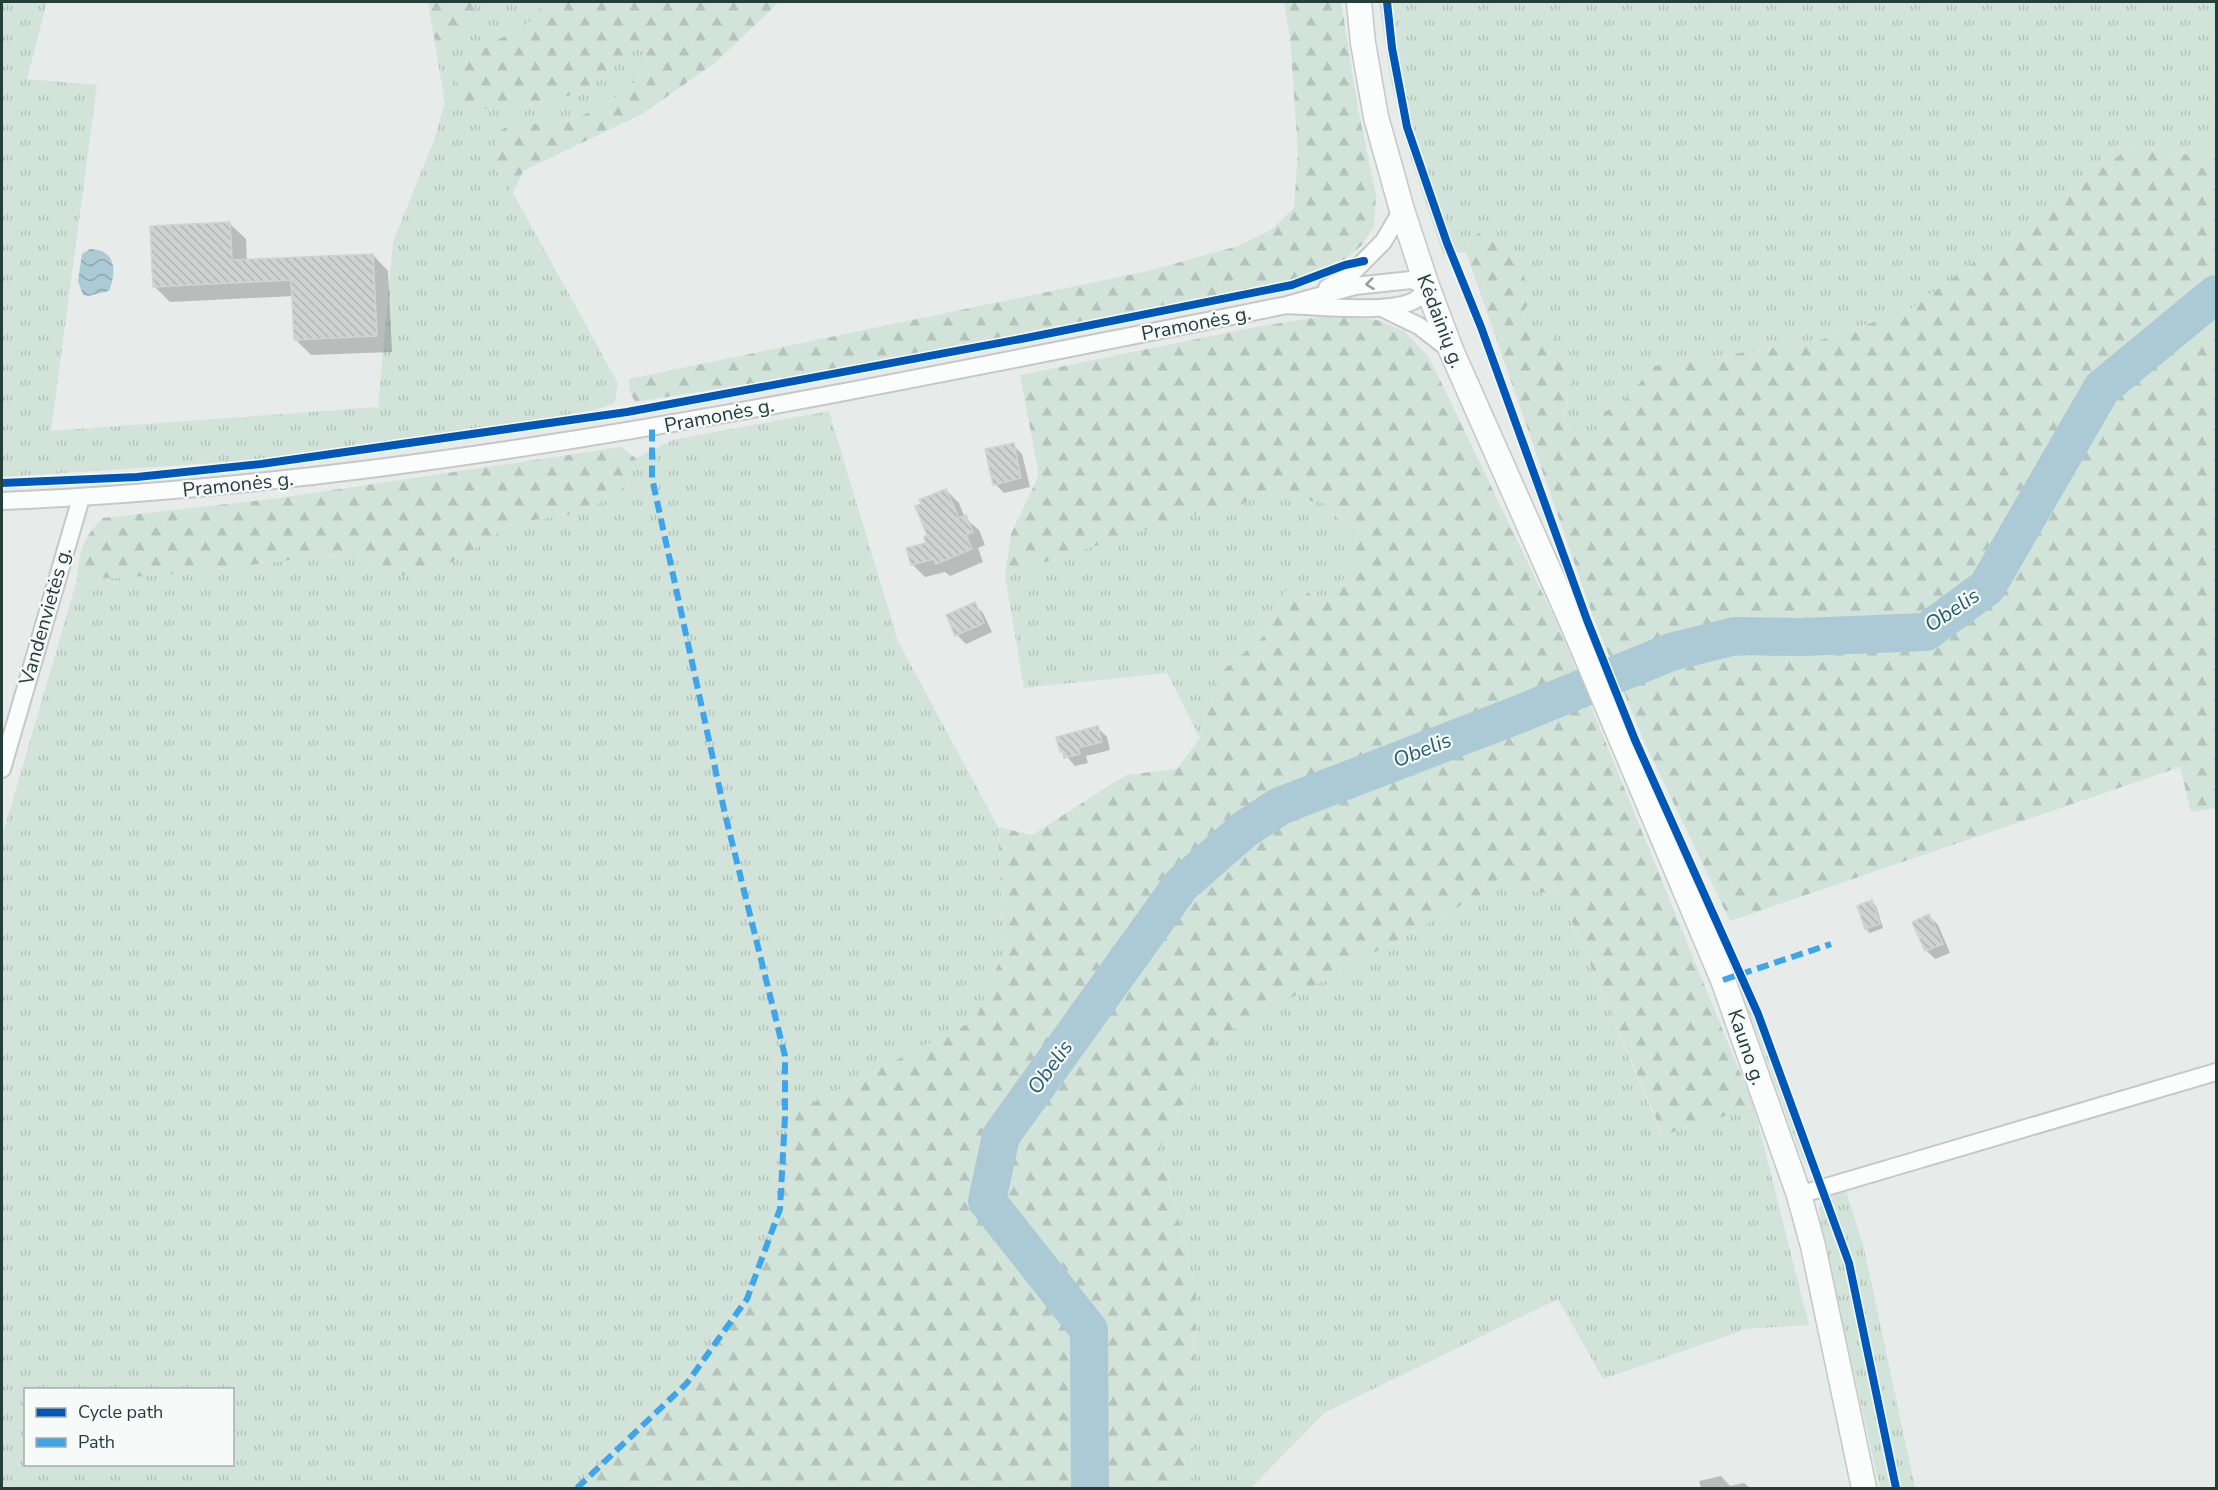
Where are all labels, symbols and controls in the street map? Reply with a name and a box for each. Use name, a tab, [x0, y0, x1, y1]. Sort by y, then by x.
street label: Kėdainių g.	[1410, 270, 1471, 372]
one-way arrow	[1365, 277, 1374, 289]
street label: Pramonės g.	[1139, 300, 1253, 347]
street label: Pramonės g.	[662, 392, 776, 439]
street label: Pramonės g.	[181, 465, 295, 504]
street label: Vandenvietės g.	[13, 544, 78, 689]
water label: Obelis	[1919, 581, 1985, 639]
water label: Obelis	[1389, 726, 1455, 774]
street label: Kauno g.	[1721, 1006, 1772, 1089]
water label: Obelis	[1021, 1034, 1079, 1100]
legend	[24, 1388, 234, 1466]
text: Cycle path	[78, 1400, 163, 1424]
text: Path	[78, 1430, 115, 1454]

